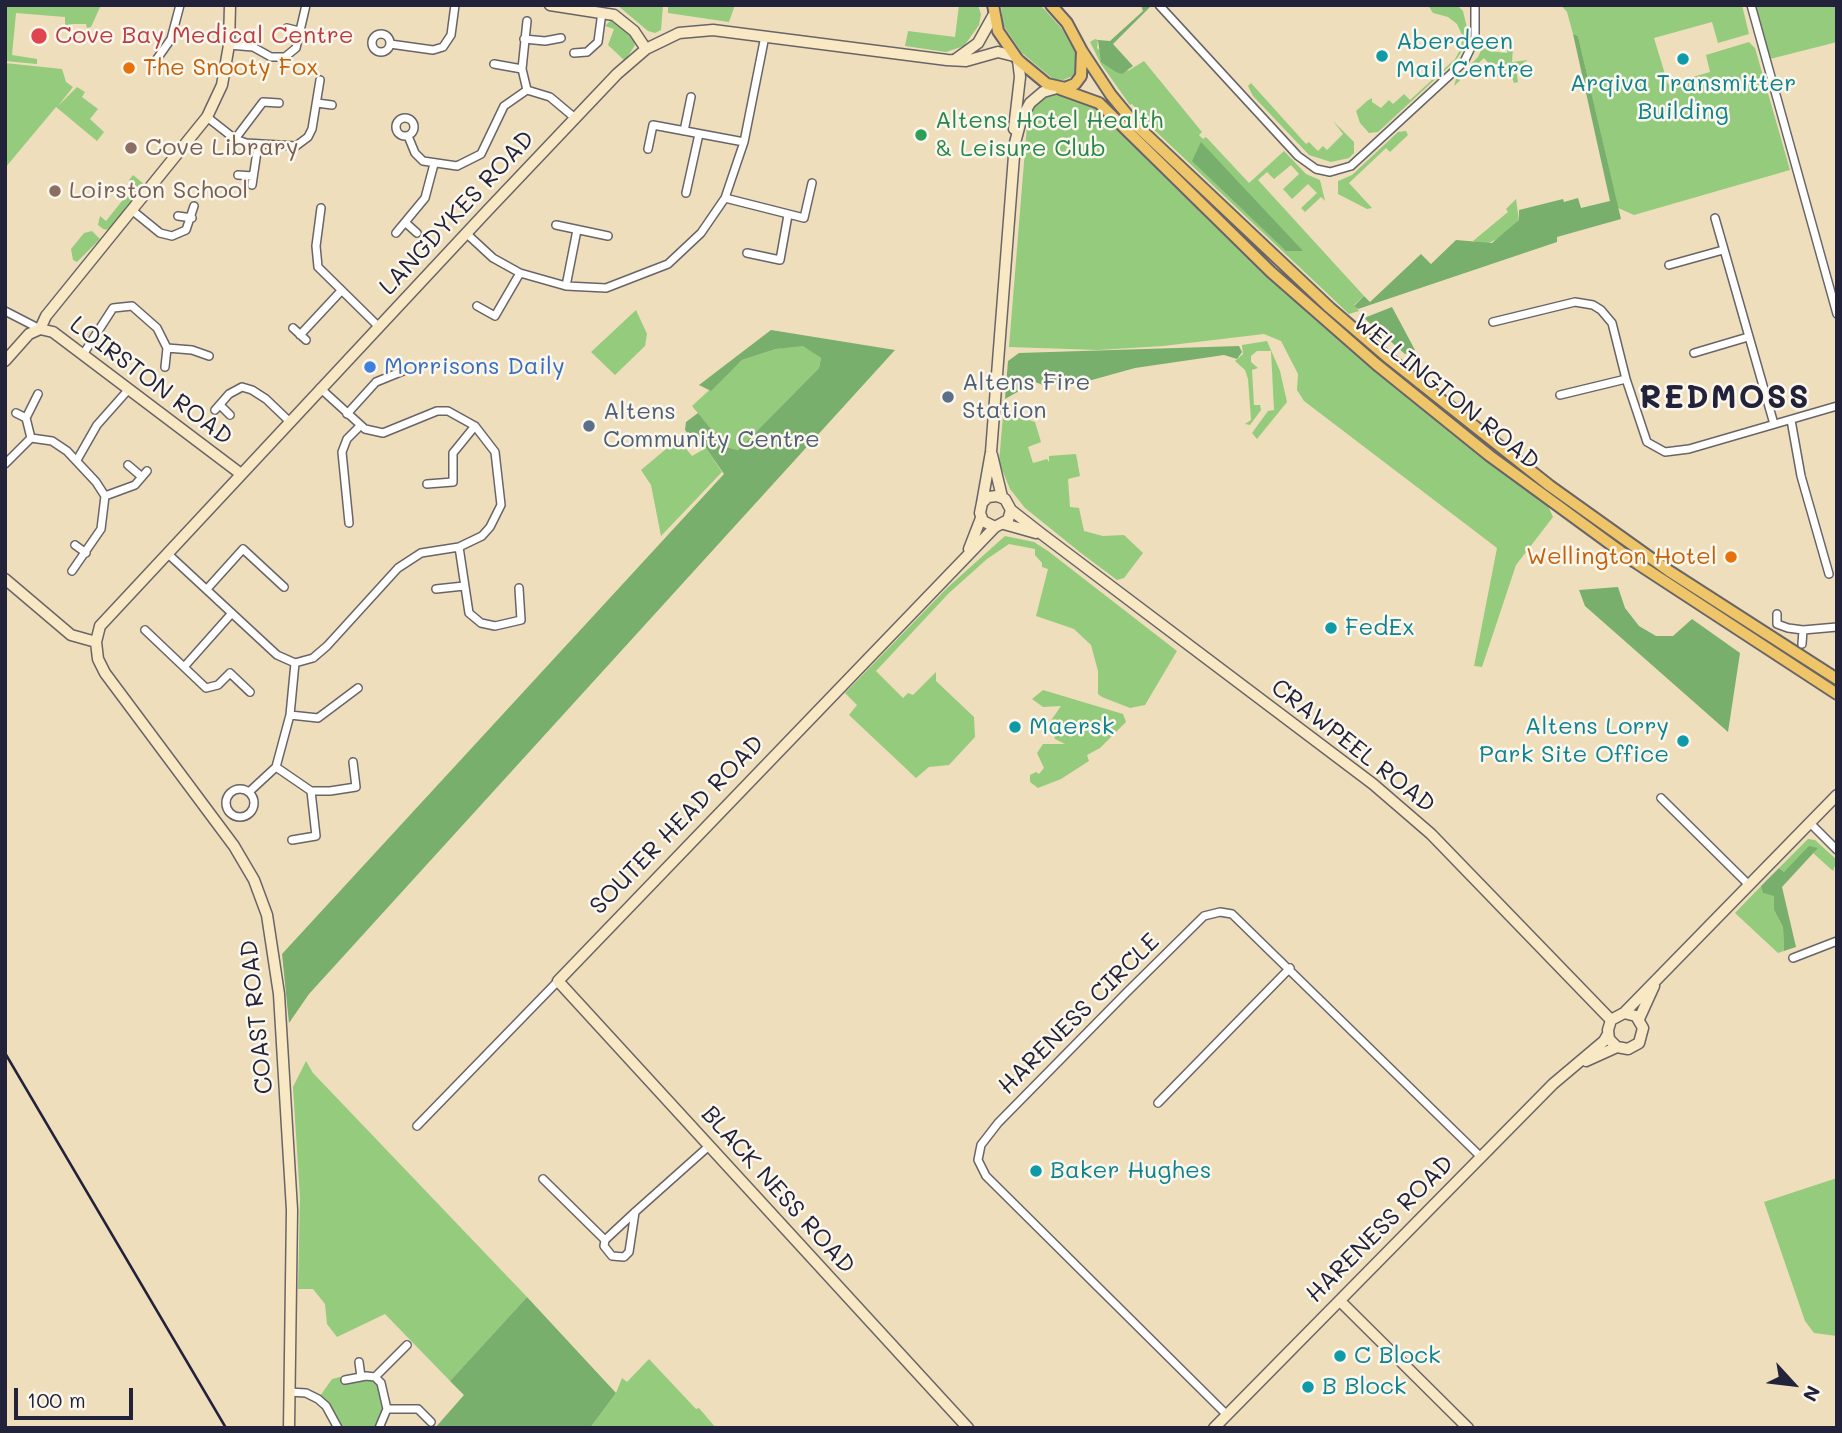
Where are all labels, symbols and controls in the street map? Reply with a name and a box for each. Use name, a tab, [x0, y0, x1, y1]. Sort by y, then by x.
place label: Cove Bay Medical Centre	[55, 22, 354, 50]
marker: Cove Bay Medical Centre	[29, 26, 49, 46]
place label: Aberdeen Mail Centre	[1396, 28, 1534, 84]
marker: Aberdeen Mail Centre	[1374, 48, 1390, 64]
marker: Arqiva Transmitter Building	[1675, 51, 1691, 67]
place label: The Snooty Fox	[143, 54, 318, 82]
marker: The Snooty Fox	[121, 60, 137, 76]
place label: Arqiva Transmitter Building	[1570, 70, 1796, 126]
place label: Altens Hotel Health & Leisure Club	[935, 107, 1163, 163]
street label: LANGDYKES ROAD	[374, 125, 540, 301]
marker: Altens Hotel Health & Leisure Club	[913, 127, 929, 143]
place label: Cove Library	[145, 134, 298, 162]
marker: Cove Library	[123, 140, 139, 156]
place label: Loirston School	[69, 177, 248, 205]
marker: Loirston School	[47, 183, 63, 199]
street label: WELLINGTON ROAD	[1347, 308, 1545, 476]
street label: LOIRSTON ROAD	[64, 310, 238, 452]
place label: Morrisons Daily	[384, 353, 565, 381]
marker: Morrisons Daily	[362, 359, 378, 375]
place label: Altens Fire Station	[962, 369, 1090, 425]
district label: REDMOSS	[1640, 379, 1810, 417]
marker: Altens Fire Station	[940, 389, 956, 405]
place label: Altens Community Centre	[603, 398, 820, 454]
marker: Altens Community Centre	[581, 418, 597, 434]
place label: Wellington Hotel	[1526, 543, 1717, 571]
marker: Wellington Hotel	[1723, 549, 1739, 565]
place label: FedEx	[1345, 614, 1414, 642]
marker: FedEx	[1323, 620, 1339, 636]
street label: CRAWPEEL ROAD	[1265, 673, 1441, 819]
place label: Maersk	[1029, 713, 1114, 741]
place label: Altens Lorry Park Site Office	[1479, 713, 1669, 769]
marker: Maersk	[1007, 719, 1023, 735]
street label: SOUTER HEAD ROAD	[584, 729, 770, 921]
marker: Altens Lorry Park Site Office	[1675, 733, 1691, 749]
street label: HARENESS CIRCLE	[993, 928, 1165, 1100]
street label: COAST ROAD	[235, 939, 279, 1095]
street label: BLACK NESS ROAD	[695, 1100, 861, 1280]
street label: HARENESS ROAD	[1300, 1149, 1460, 1309]
place label: Baker Hughes	[1050, 1157, 1211, 1185]
marker: Baker Hughes	[1028, 1163, 1044, 1179]
place label: C Block	[1354, 1342, 1441, 1370]
marker: C Block	[1332, 1348, 1348, 1364]
north arrow	[1758, 1349, 1828, 1419]
place label: B Block	[1322, 1373, 1407, 1401]
scale bar	[18, 1374, 136, 1418]
marker: B Block	[1300, 1379, 1316, 1395]
text: N	[1798, 1382, 1827, 1406]
text: 100 m	[27, 1386, 86, 1413]

